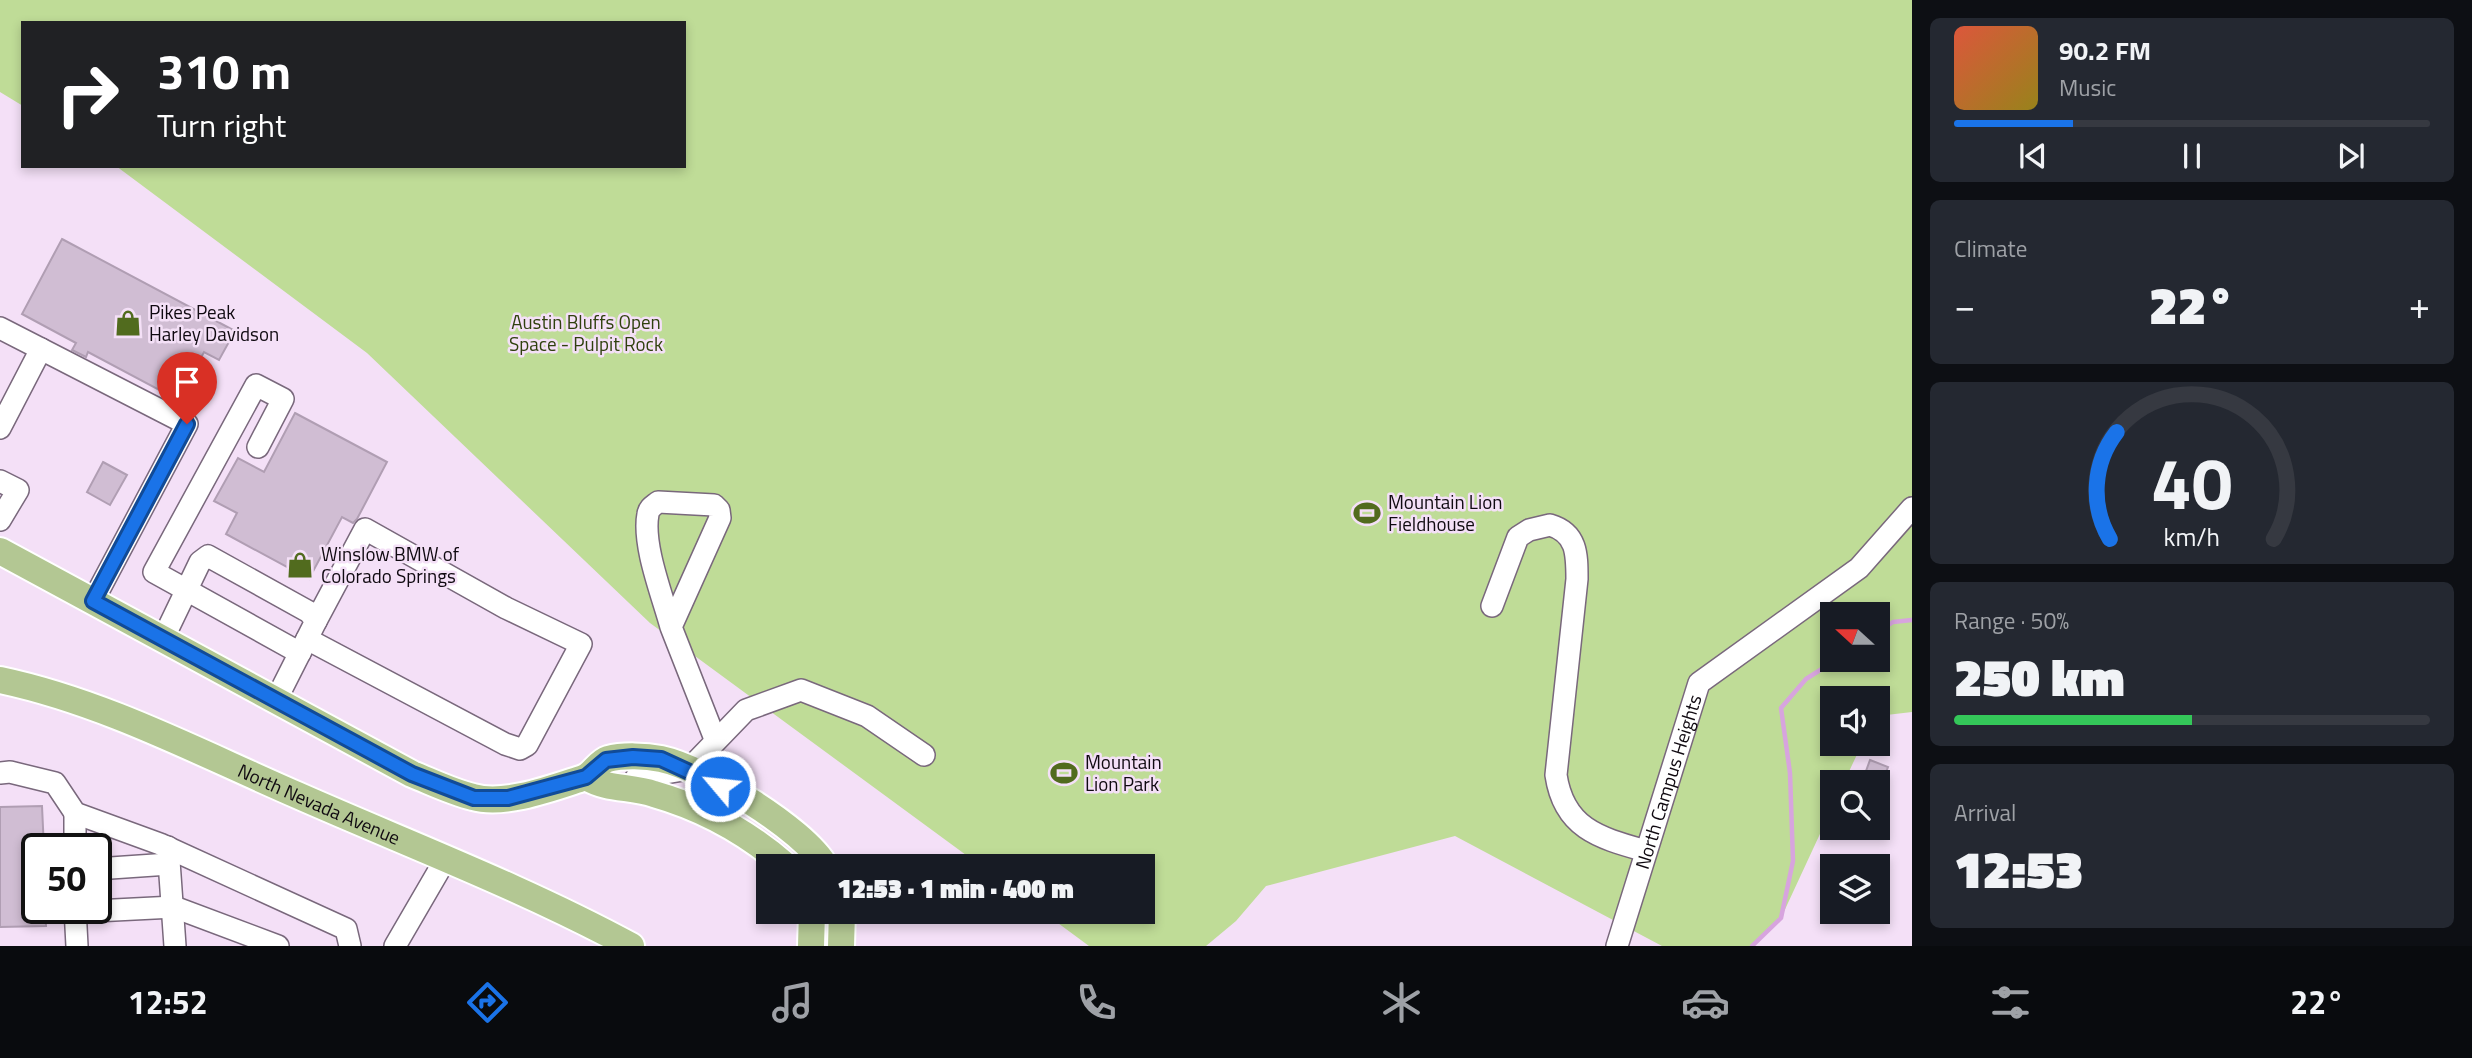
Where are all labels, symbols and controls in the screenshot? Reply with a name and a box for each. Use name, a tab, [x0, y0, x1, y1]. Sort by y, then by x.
text: 90.2 FM	[2059, 31, 2151, 70]
text: 310 m	[157, 33, 291, 108]
icon: right	[42, 49, 133, 140]
text: Music	[2059, 70, 2116, 105]
text: Turn right	[157, 101, 286, 149]
icon: previous	[2014, 137, 2052, 175]
icon: pause	[2173, 137, 2211, 175]
icon: next	[2332, 137, 2370, 175]
text: Climate	[1954, 231, 2027, 266]
text: 22°	[2149, 265, 2235, 344]
text: −	[1954, 276, 1975, 334]
text: +	[2409, 276, 2430, 334]
place label: Pikes Peak Harley Davidson	[149, 297, 279, 348]
park label: Austin Bluffs Open Space - Pulpit Rock	[509, 307, 663, 358]
shop icon: Pikes Peak Harley Davidson	[113, 308, 143, 338]
pin	[157, 352, 217, 424]
icon: arrive	[168, 363, 206, 401]
text: 40	[2151, 427, 2233, 537]
place label: Mountain Lion Fieldhouse	[1388, 487, 1502, 538]
sports icon: Mountain Lion Fieldhouse	[1352, 498, 1382, 528]
text: km/h	[2164, 518, 2220, 556]
place label: Winslow BMW of Colorado Springs	[321, 539, 460, 590]
shop icon: Winslow BMW of Colorado Springs	[285, 550, 315, 580]
north arrow	[1820, 602, 1890, 672]
map controls	[1820, 602, 1890, 924]
text: Range · 50%	[1954, 603, 2069, 638]
text: 250 km	[1954, 637, 2125, 716]
button: sound	[1820, 686, 1890, 756]
street label: North Campus Heights	[1627, 691, 1709, 873]
place label: Mountain Lion Park	[1085, 747, 1162, 798]
position arrow	[683, 749, 757, 823]
street label: North Nevada Avenue	[233, 756, 405, 852]
sports icon: Mountain Lion Park	[1049, 758, 1079, 788]
button: search	[1820, 770, 1890, 840]
text: Arrival	[1954, 795, 2016, 830]
text: 12:53	[1954, 829, 2083, 908]
speed limit sign: 50	[21, 833, 112, 924]
button: layers	[1820, 854, 1890, 924]
text: 12:53 · 1 min · 400 m	[837, 869, 1074, 908]
text: 12:52	[128, 978, 208, 1026]
icon: directions	[463, 978, 512, 1027]
icon: music	[768, 978, 817, 1027]
icon: phone	[1072, 978, 1121, 1027]
icon: climate	[1377, 978, 1426, 1027]
icon: car	[1681, 978, 1730, 1027]
icon: filters	[1986, 978, 2035, 1027]
text: 22°	[2290, 978, 2344, 1026]

